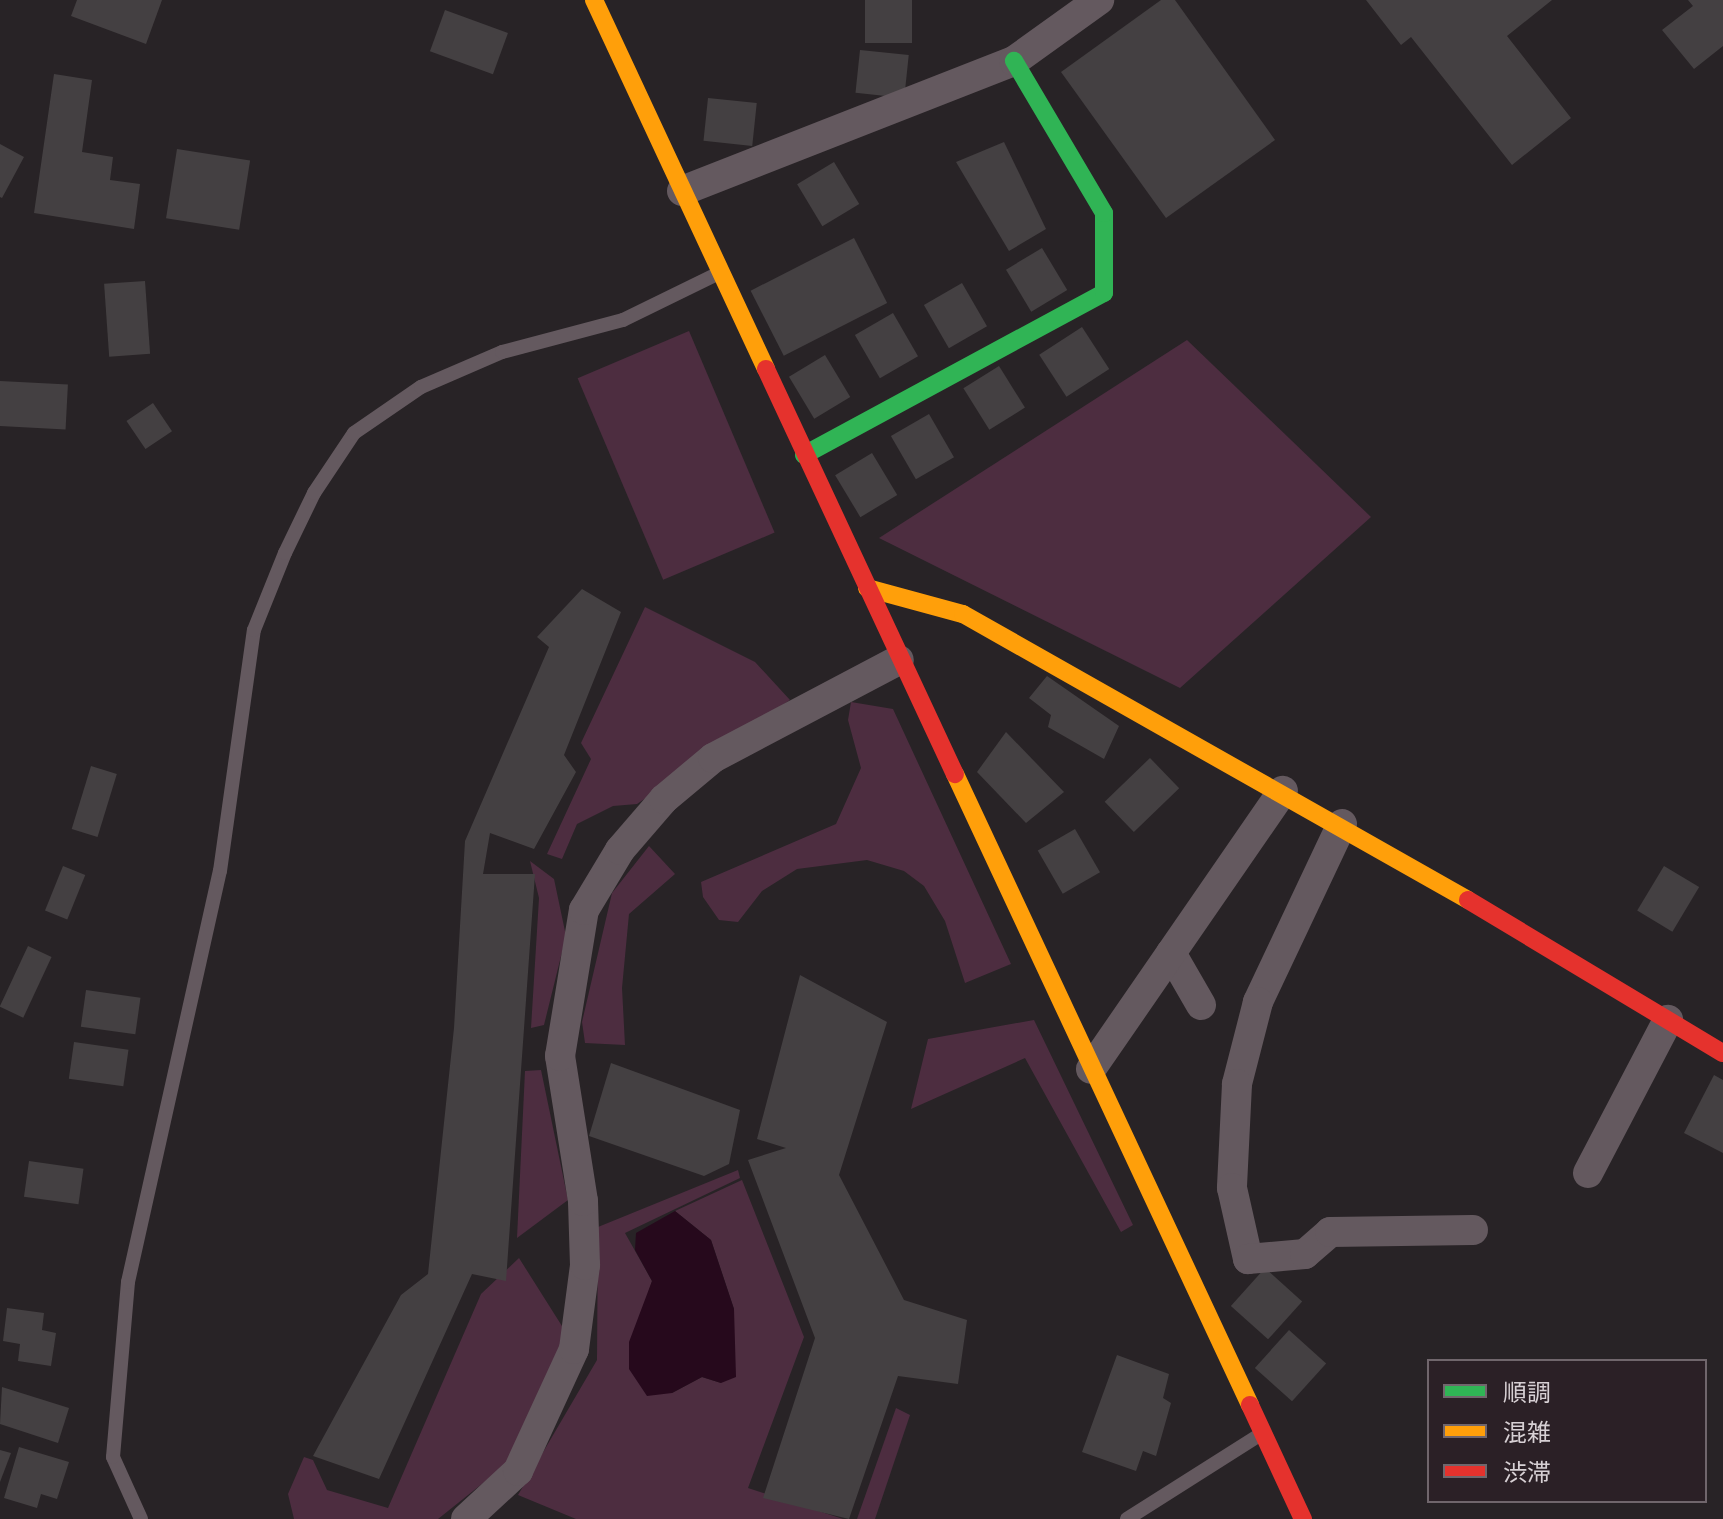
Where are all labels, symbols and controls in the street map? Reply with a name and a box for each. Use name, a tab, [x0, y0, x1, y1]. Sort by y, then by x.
legend	[1427, 1359, 1707, 1503]
text: 順調	[1503, 1377, 1551, 1409]
text: 混雑	[1503, 1417, 1551, 1449]
text: 渋滞	[1503, 1457, 1551, 1489]

